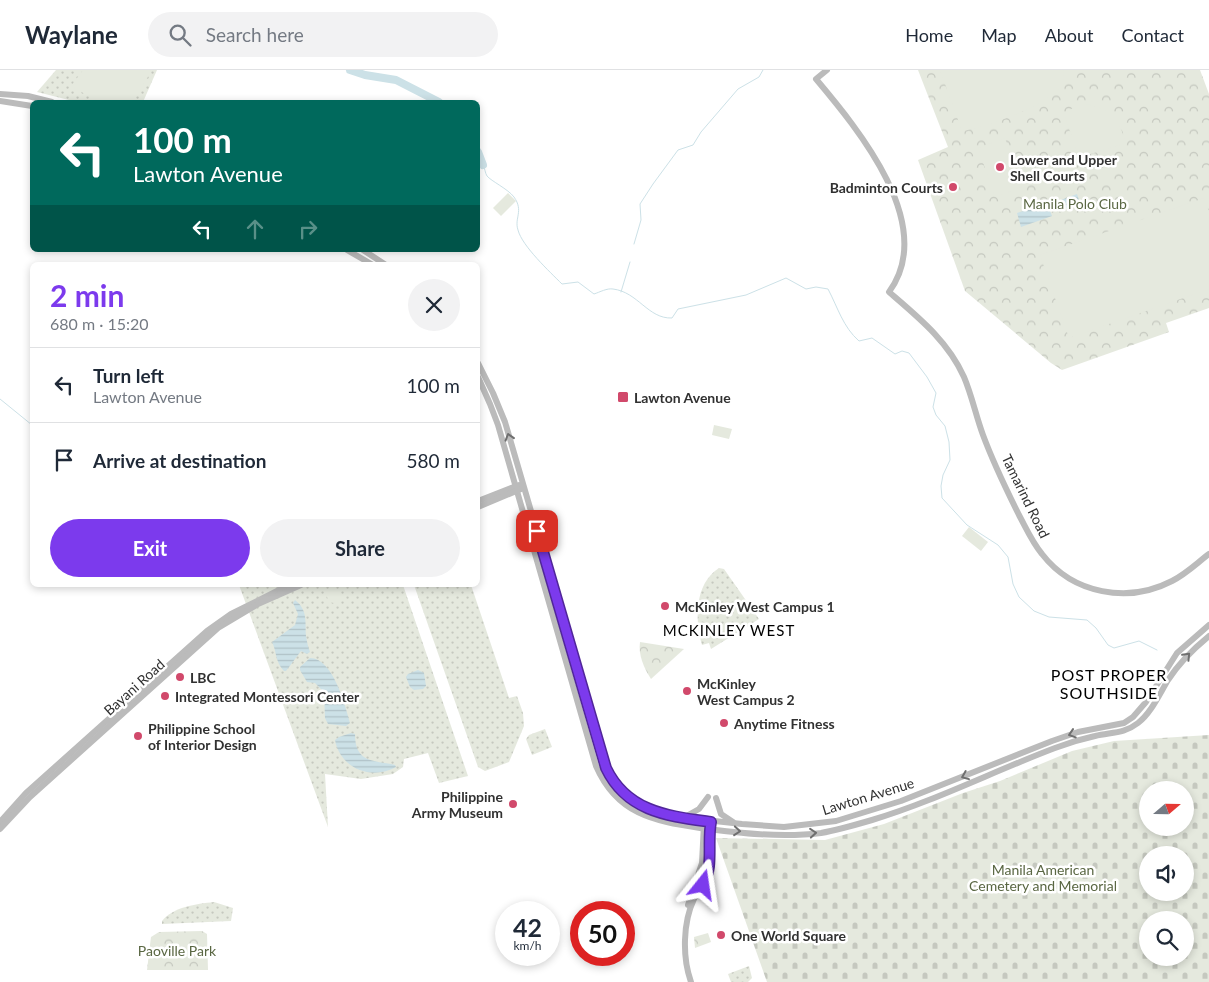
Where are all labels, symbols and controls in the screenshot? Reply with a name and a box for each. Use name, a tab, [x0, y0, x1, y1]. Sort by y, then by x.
search box	[148, 12, 498, 57]
text: Waylane	[25, 20, 118, 49]
icon: search	[166, 21, 194, 49]
text: Search here	[206, 23, 304, 46]
text: Home	[905, 24, 953, 46]
text: Map	[981, 24, 1017, 46]
text: About	[1045, 24, 1094, 46]
text: Contact	[1122, 24, 1184, 46]
text: 100 m	[133, 118, 232, 160]
icon: left	[50, 120, 115, 185]
place label: Lower and Upper Shell Courts	[1010, 151, 1118, 184]
text: Lawton Avenue	[133, 160, 283, 187]
marker: Lower and Upper Shell Courts	[994, 161, 1006, 173]
place label: Badminton Courts	[830, 179, 943, 196]
marker: Badminton Courts	[947, 181, 959, 193]
park label: Manila Polo Club	[1023, 195, 1127, 212]
icon: left	[188, 215, 216, 243]
icon: ahead	[241, 215, 269, 243]
icon: right	[294, 215, 322, 243]
text: 2 min	[50, 277, 124, 313]
button: close	[408, 279, 460, 331]
text: 680 m · 15:20	[50, 314, 149, 333]
text: Turn left	[93, 364, 164, 387]
icon: left	[50, 371, 78, 399]
text: 100 m	[406, 374, 460, 397]
text: Lawton Avenue	[93, 387, 202, 406]
place label: Lawton Avenue	[634, 389, 731, 406]
marker: Lawton Avenue	[616, 390, 630, 404]
one-way arrow	[505, 433, 515, 442]
icon: arrive	[50, 446, 78, 474]
text: Arrive at destination	[93, 449, 266, 472]
text: 580 m	[406, 449, 460, 472]
street label: Tamarind Road	[998, 451, 1054, 541]
pin	[516, 510, 558, 552]
icon: arrive	[523, 517, 551, 545]
button: Exit	[50, 519, 250, 577]
button: Share	[260, 519, 460, 577]
place label: McKinley West Campus 1	[675, 598, 835, 615]
marker: McKinley West Campus 1	[659, 600, 671, 612]
district label: MCKINLEY WEST	[663, 621, 795, 639]
one-way arrow	[1181, 653, 1190, 662]
street label: Bayani Road	[100, 655, 168, 719]
district label: POST PROPER SOUTHSIDE	[1051, 665, 1167, 702]
place label: LBC	[190, 669, 216, 686]
marker: LBC	[174, 671, 186, 683]
place label: McKinley West Campus 2	[697, 675, 795, 708]
marker: McKinley West Campus 2	[681, 685, 693, 697]
place label: Integrated Montessori Center	[175, 688, 360, 705]
marker: Integrated Montessori Center	[159, 690, 171, 702]
place label: Anytime Fitness	[733, 715, 835, 732]
marker: Anytime Fitness	[718, 717, 730, 729]
place label: Philippine School of Interior Design	[148, 720, 257, 753]
one-way arrow	[1068, 729, 1077, 739]
marker: Philippine School of Interior Design	[132, 730, 144, 742]
one-way arrow	[961, 770, 970, 781]
street label: Lawton Avenue	[820, 774, 916, 818]
north arrow	[1139, 781, 1194, 836]
map controls	[1139, 781, 1194, 966]
place label: Philippine Army Museum	[411, 788, 504, 821]
marker: Philippine Army Museum	[507, 798, 519, 810]
one-way arrow	[733, 826, 741, 837]
one-way arrow	[809, 828, 817, 839]
button: sound	[1139, 846, 1194, 901]
position arrow	[676, 858, 728, 910]
park label: Manila American Cemetery and Memorial	[969, 861, 1117, 894]
speed limit sign: 50	[570, 901, 635, 966]
button: search	[1139, 911, 1194, 966]
text: 42	[513, 912, 542, 942]
place label: One World Square	[731, 927, 846, 944]
marker: One World Square	[715, 929, 727, 941]
text: km/h	[513, 938, 542, 953]
park label: Paoville Park	[138, 942, 217, 959]

